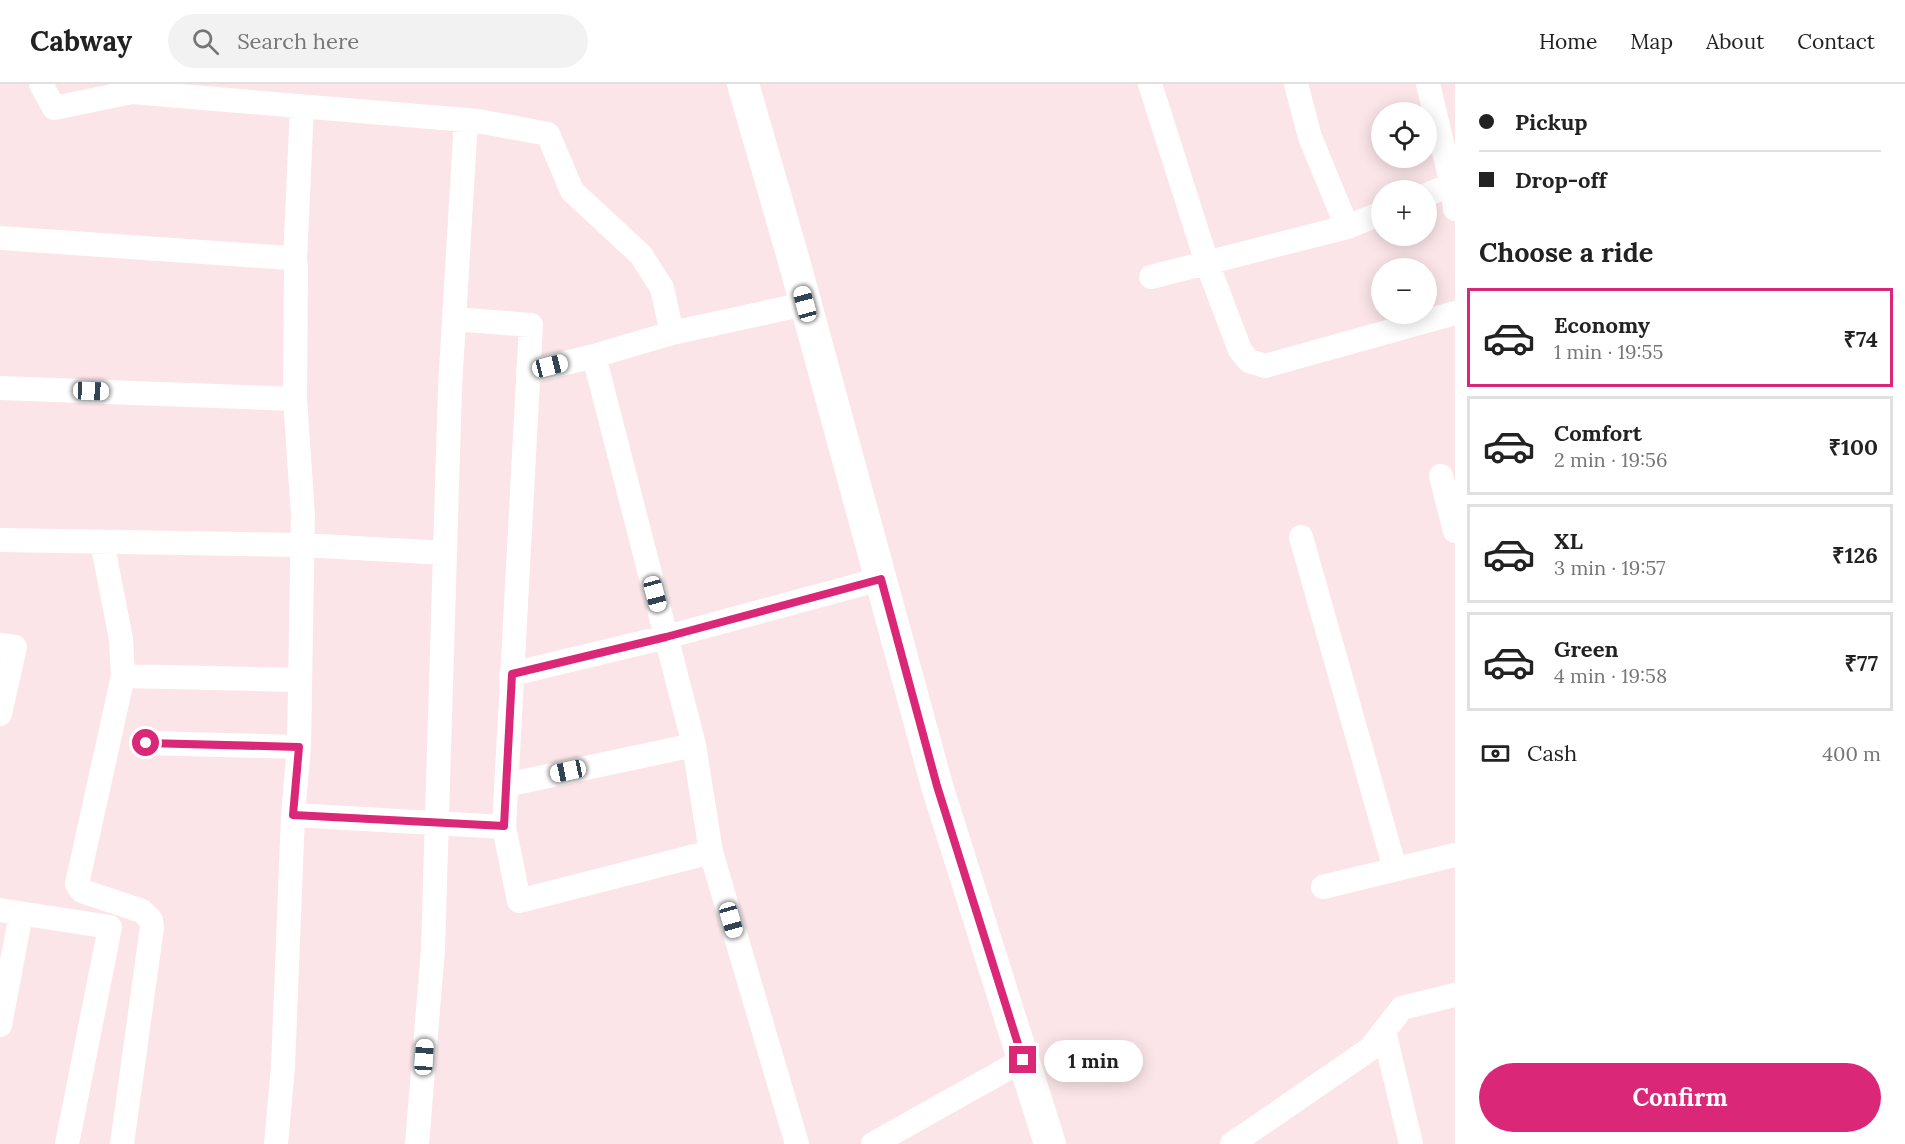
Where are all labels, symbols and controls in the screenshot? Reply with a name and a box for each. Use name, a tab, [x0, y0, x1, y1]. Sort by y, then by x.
search box	[168, 14, 588, 68]
text: Cabway	[30, 23, 132, 59]
icon: search	[189, 25, 222, 58]
text: Search here	[237, 27, 359, 55]
text: Home	[1539, 28, 1597, 55]
text: Map	[1630, 28, 1673, 55]
text: About	[1706, 28, 1764, 55]
text: Contact	[1797, 28, 1875, 55]
map controls	[1371, 102, 1437, 324]
button: locate	[1371, 102, 1437, 168]
text: Pickup	[1515, 108, 1588, 136]
text: Drop-off	[1515, 166, 1607, 194]
button: +	[1371, 180, 1437, 246]
text: Choose a ride	[1479, 235, 1653, 269]
button: −	[1371, 258, 1437, 324]
car	[792, 284, 818, 324]
icon: car	[1482, 311, 1536, 365]
text: Economy	[1554, 311, 1650, 339]
text: ₹74	[1843, 325, 1878, 353]
text: 1 min · 19:55	[1554, 339, 1663, 364]
car	[530, 353, 570, 379]
car	[73, 381, 109, 401]
icon: car	[1482, 419, 1536, 473]
text: Comfort	[1554, 419, 1642, 447]
text: ₹100	[1828, 433, 1878, 461]
text: 2 min · 19:56	[1554, 447, 1667, 472]
icon: car	[1482, 527, 1536, 581]
text: XL	[1554, 527, 1583, 555]
text: ₹126	[1832, 541, 1878, 569]
text: 3 min · 19:57	[1554, 555, 1666, 580]
car	[642, 574, 668, 614]
icon: car	[1482, 635, 1536, 689]
text: Green	[1554, 635, 1619, 663]
text: ₹77	[1844, 649, 1878, 677]
text: 4 min · 19:58	[1554, 663, 1667, 688]
route start	[132, 729, 159, 756]
icon: cash	[1479, 737, 1512, 770]
text: Cash	[1527, 739, 1577, 767]
text: 400 m	[1822, 741, 1881, 766]
car	[549, 758, 587, 784]
car	[717, 900, 745, 940]
car	[414, 1038, 434, 1076]
callout: 1 min	[1044, 1039, 1143, 1081]
route end	[1009, 1046, 1036, 1073]
text: 1 min	[1068, 1048, 1119, 1073]
button: Confirm	[1479, 1063, 1881, 1132]

